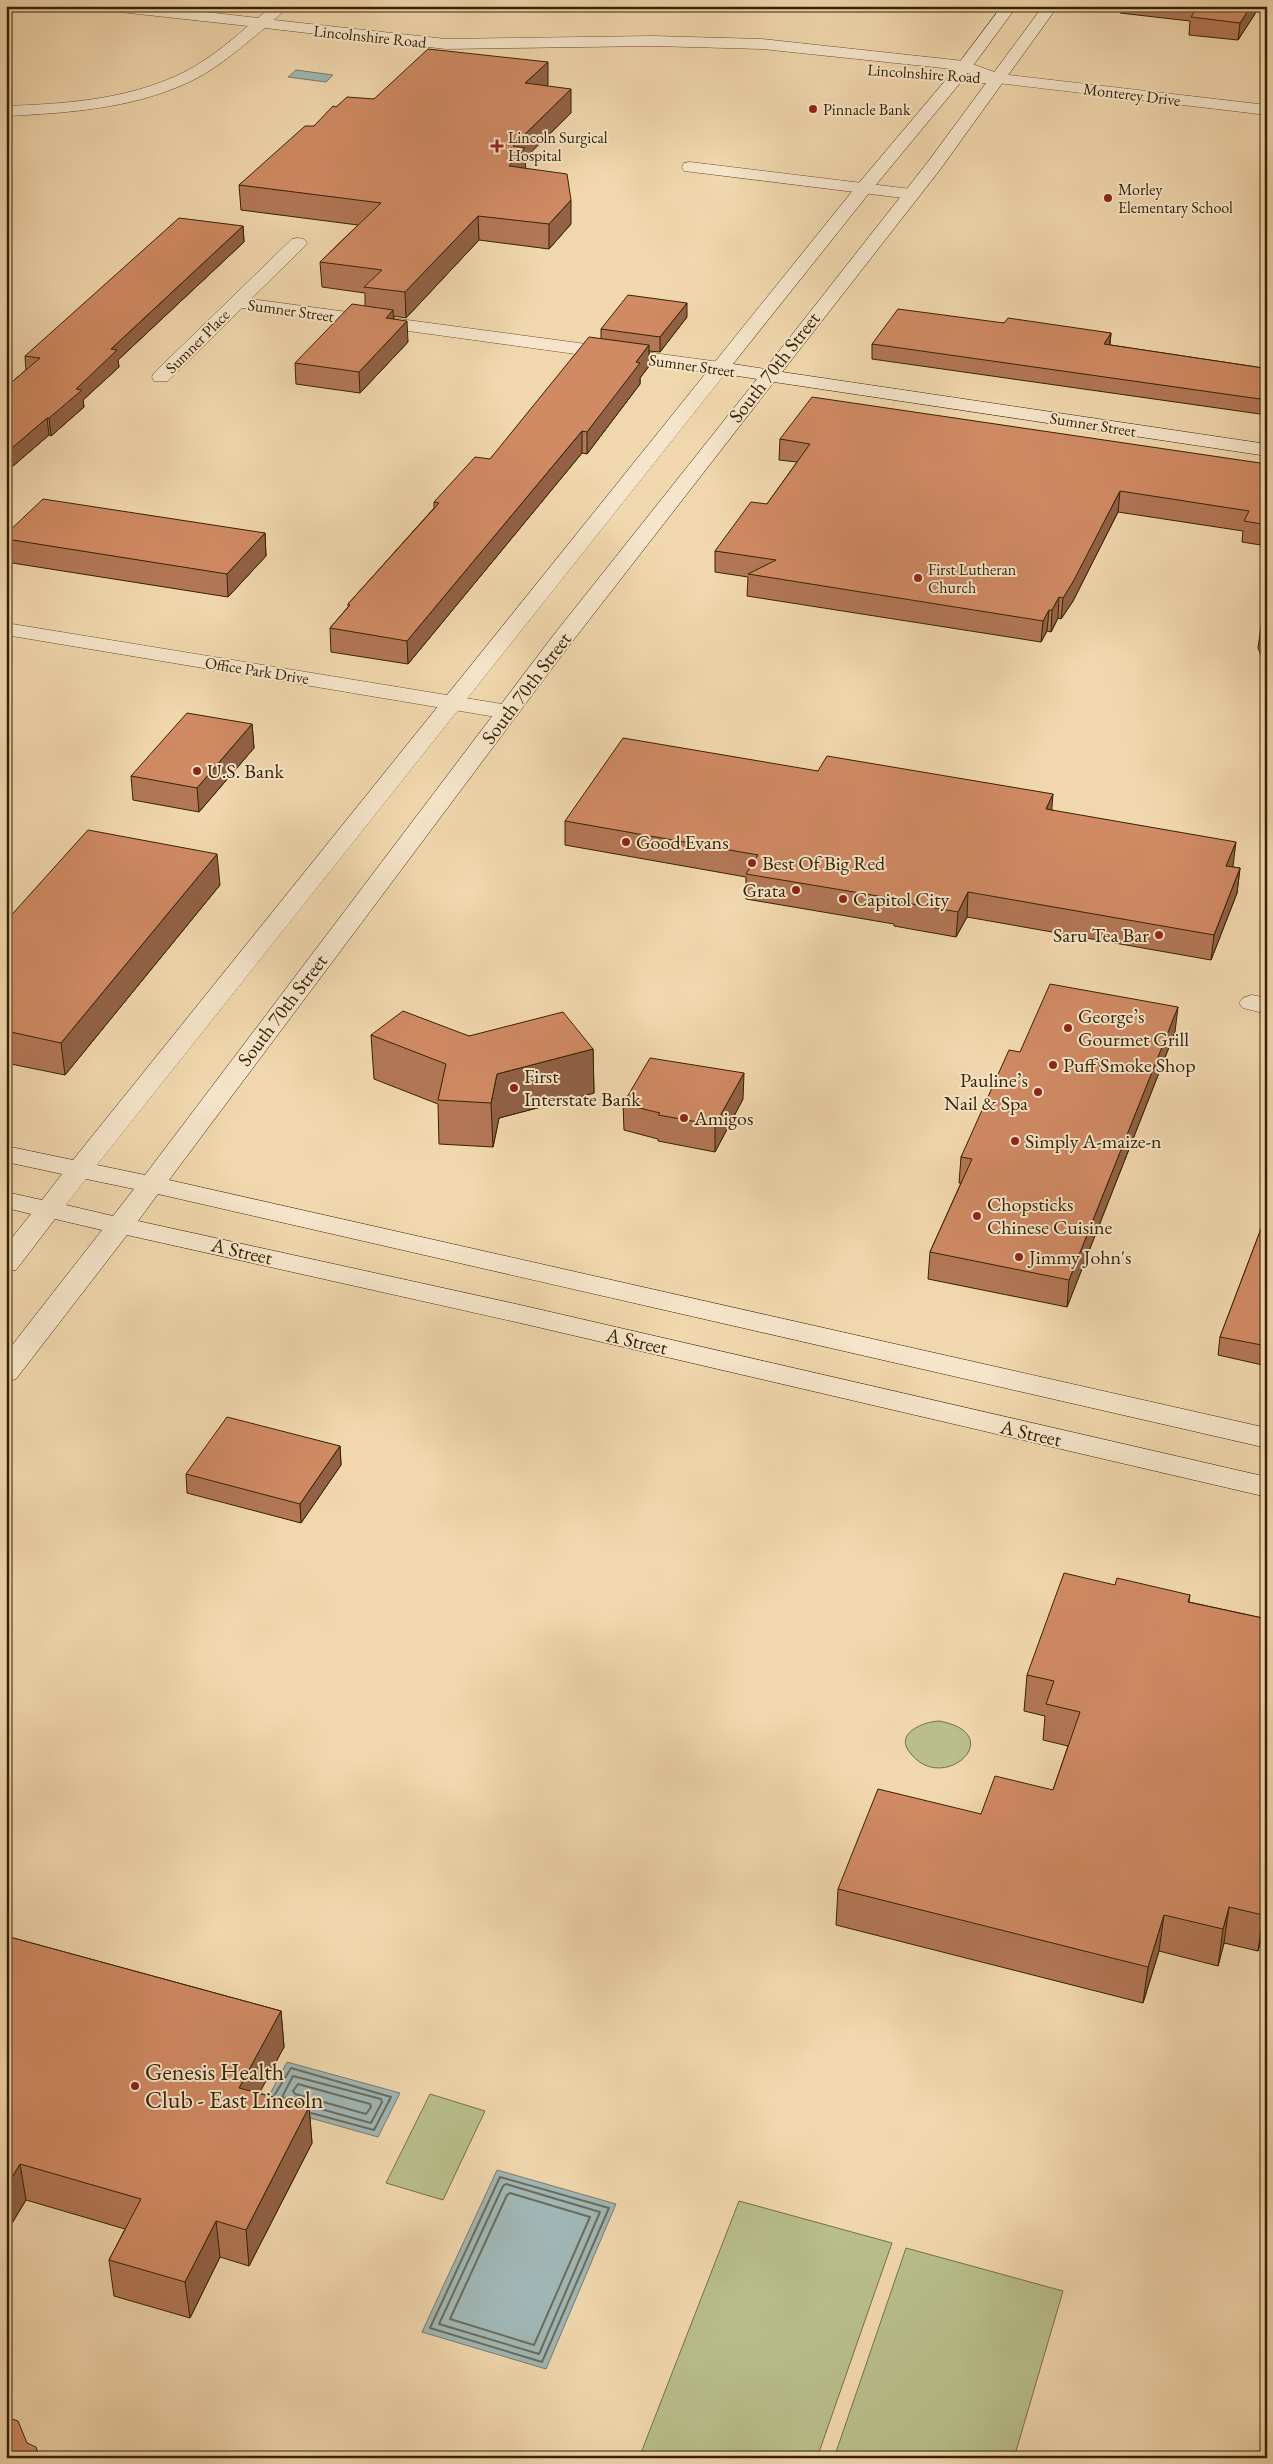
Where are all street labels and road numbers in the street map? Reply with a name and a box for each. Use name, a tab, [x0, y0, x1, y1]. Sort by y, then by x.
street label: Lincolnshire Road	[312, 20, 428, 53]
street label: Lincolnshire Road	[867, 59, 982, 88]
street label: Monterey Drive	[1082, 78, 1182, 111]
street label: Sumner Street	[247, 294, 335, 327]
street label: Sumner Place	[161, 305, 234, 378]
street label: South 70th Street	[722, 306, 826, 428]
street label: Sumner Street	[648, 349, 736, 382]
street label: Sumner Street	[1048, 407, 1137, 442]
street label: South 70th Street	[475, 626, 577, 749]
street label: Office Park Drive	[203, 652, 310, 689]
street label: South 70th Street	[231, 948, 333, 1071]
street label: A Street	[208, 1231, 276, 1271]
street label: A Street	[603, 1321, 671, 1361]
street label: A Street	[997, 1413, 1065, 1453]

